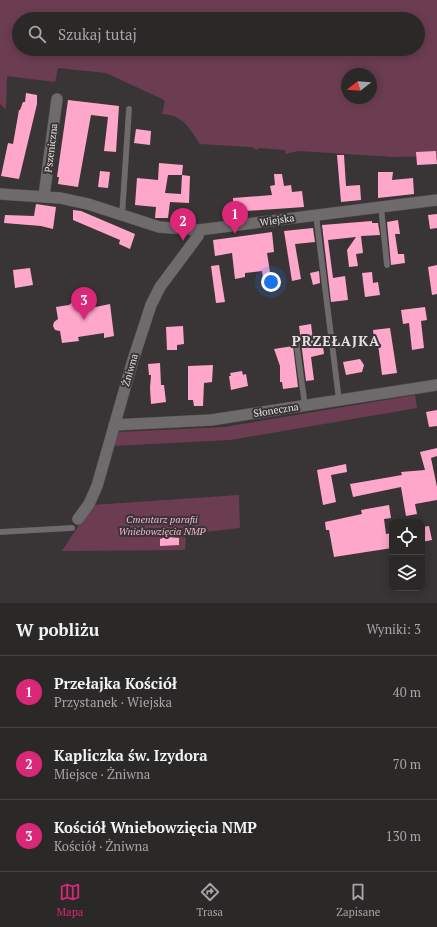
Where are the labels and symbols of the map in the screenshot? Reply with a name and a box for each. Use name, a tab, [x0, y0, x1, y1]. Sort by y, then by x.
north arrow	[341, 68, 377, 104]
street label: Pszeniczna	[42, 123, 60, 173]
pin: 1	[222, 201, 248, 234]
pin: 2	[170, 208, 196, 241]
street label: Wiejska	[259, 211, 295, 229]
your location	[261, 272, 281, 292]
pin: 3	[71, 287, 97, 320]
district label: PRZEŁAJKA	[292, 331, 380, 350]
street label: Żniwna	[119, 352, 141, 388]
street label: Słoneczna	[253, 400, 299, 420]
park label: Cmentarz parafii Wniebowzięcia NMP	[119, 513, 207, 538]

